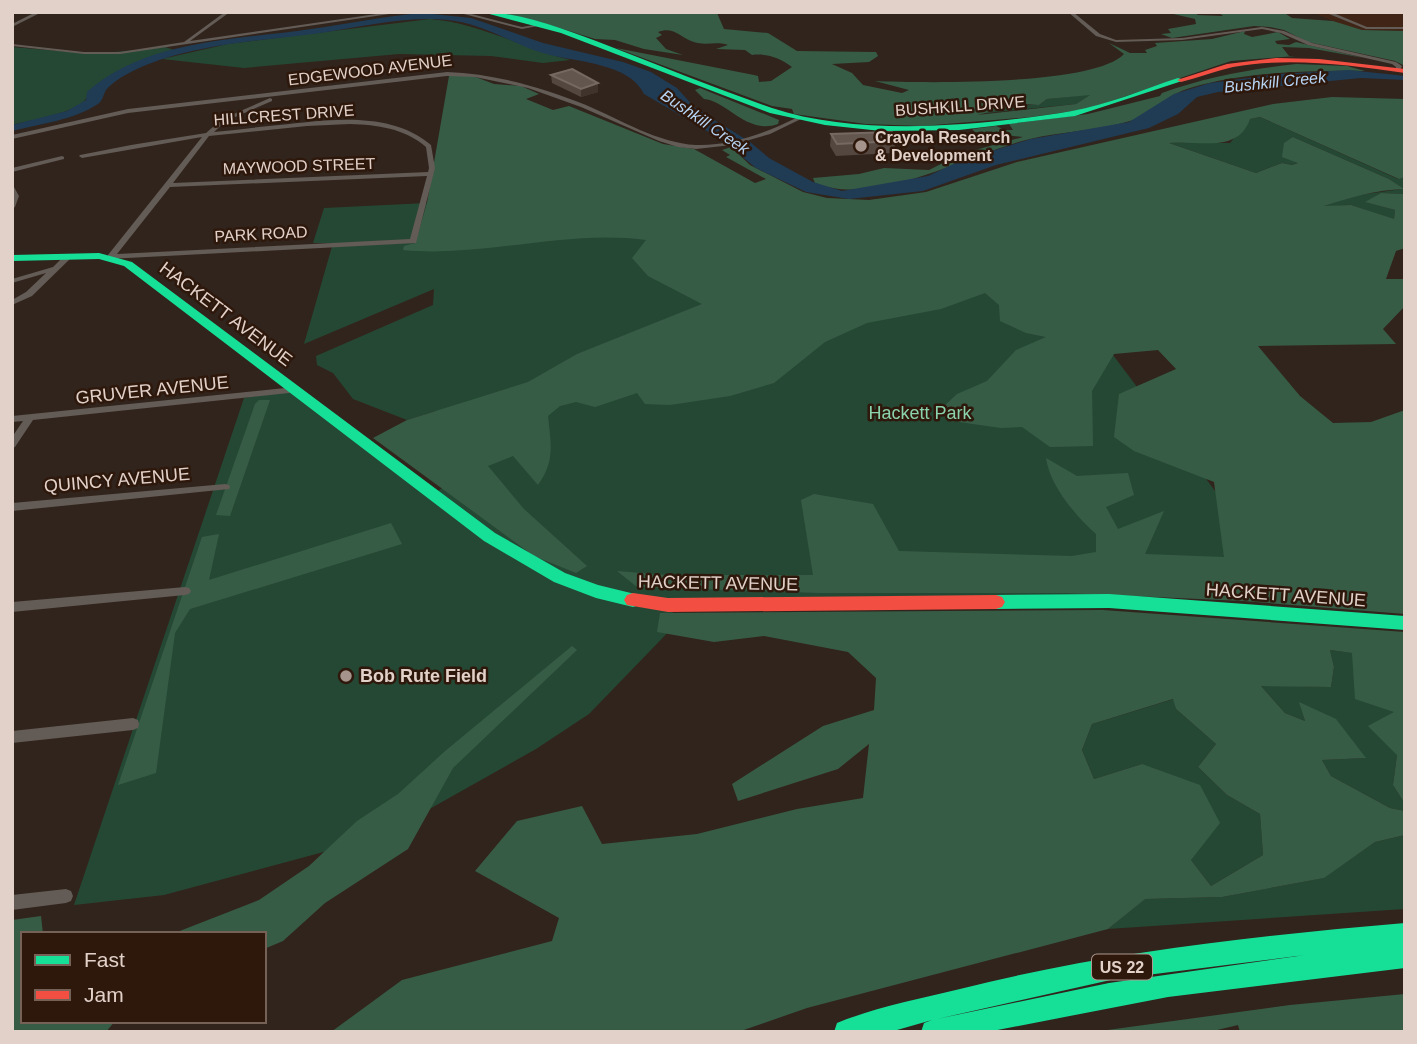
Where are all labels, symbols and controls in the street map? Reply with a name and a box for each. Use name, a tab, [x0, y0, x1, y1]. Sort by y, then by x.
street label: EDGEWOOD AVENUE	[287, 52, 453, 88]
water label: Bushkill Creek	[1223, 68, 1328, 96]
water label: Bushkill Creek	[658, 86, 753, 158]
street label: BUSHKILL DRIVE	[895, 93, 1025, 119]
street label: HILLCREST DRIVE	[213, 102, 355, 128]
place label: Crayola Research & Development	[875, 129, 1010, 164]
marker: Crayola Research & Development	[853, 138, 869, 154]
street label: MAYWOOD STREET	[222, 155, 376, 177]
street label: PARK ROAD	[214, 223, 308, 245]
street label: HACKETT AVENUE	[156, 258, 296, 370]
street label: GRUVER AVENUE	[75, 372, 229, 408]
park label: Hackett Park	[868, 403, 973, 423]
street label: QUINCY AVENUE	[43, 464, 191, 496]
street label: HACKETT AVENUE	[638, 572, 798, 594]
street label: HACKETT AVENUE	[1205, 579, 1367, 611]
place label: Bob Rute Field	[360, 666, 487, 686]
marker: Bob Rute Field	[338, 668, 354, 684]
legend	[21, 932, 266, 1023]
text: Fast	[84, 948, 125, 971]
road number: US 22	[1092, 954, 1152, 979]
text: Jam	[84, 983, 124, 1006]

